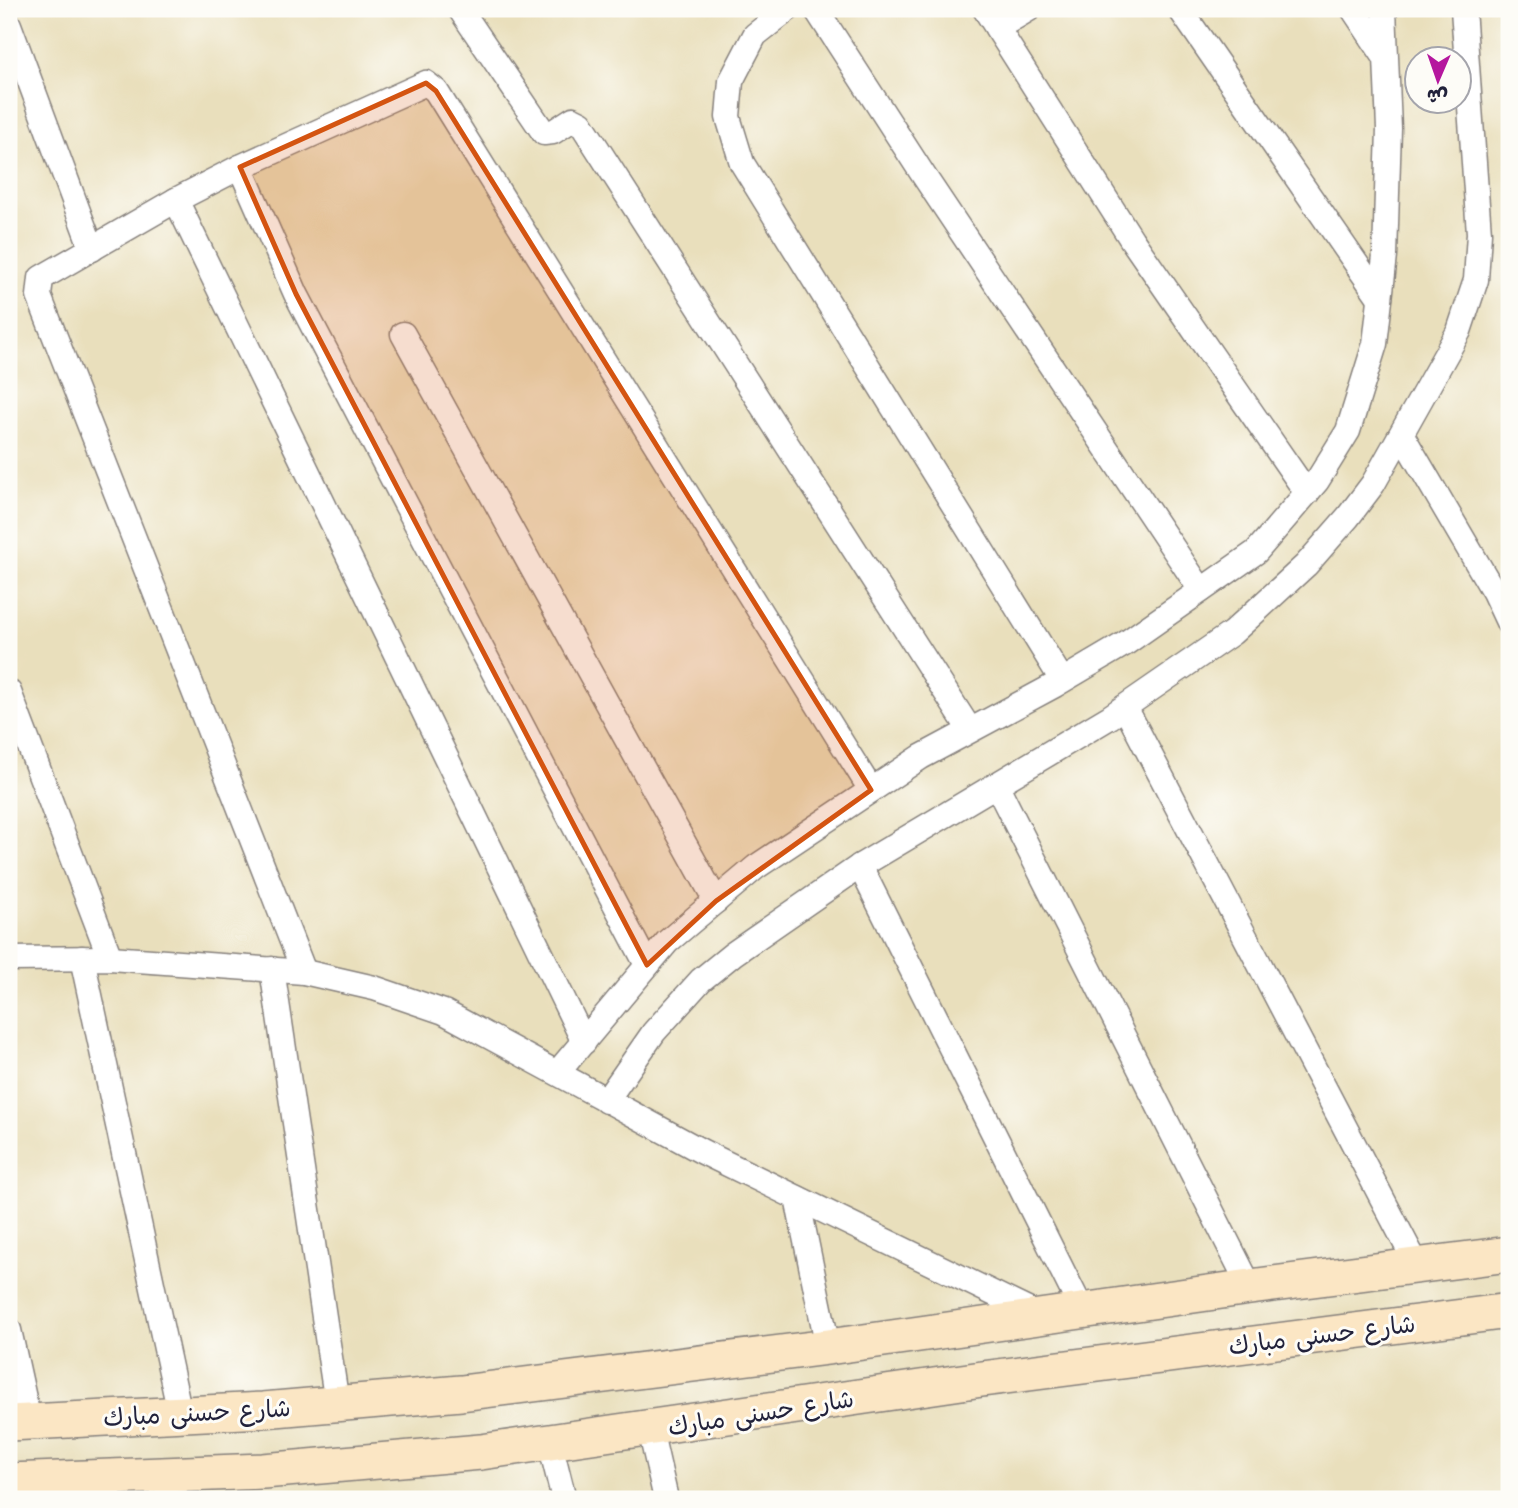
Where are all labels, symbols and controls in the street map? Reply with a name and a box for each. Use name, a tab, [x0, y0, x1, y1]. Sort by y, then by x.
north arrow	[1402, 46, 1472, 116]
text: ش	[1426, 80, 1448, 110]
street label: شارع حسنى مبارك	[1227, 1306, 1418, 1367]
street label: شارع حسنى مبارك	[665, 1381, 857, 1448]
street label: شارع حسنى مبارك	[102, 1390, 292, 1439]

